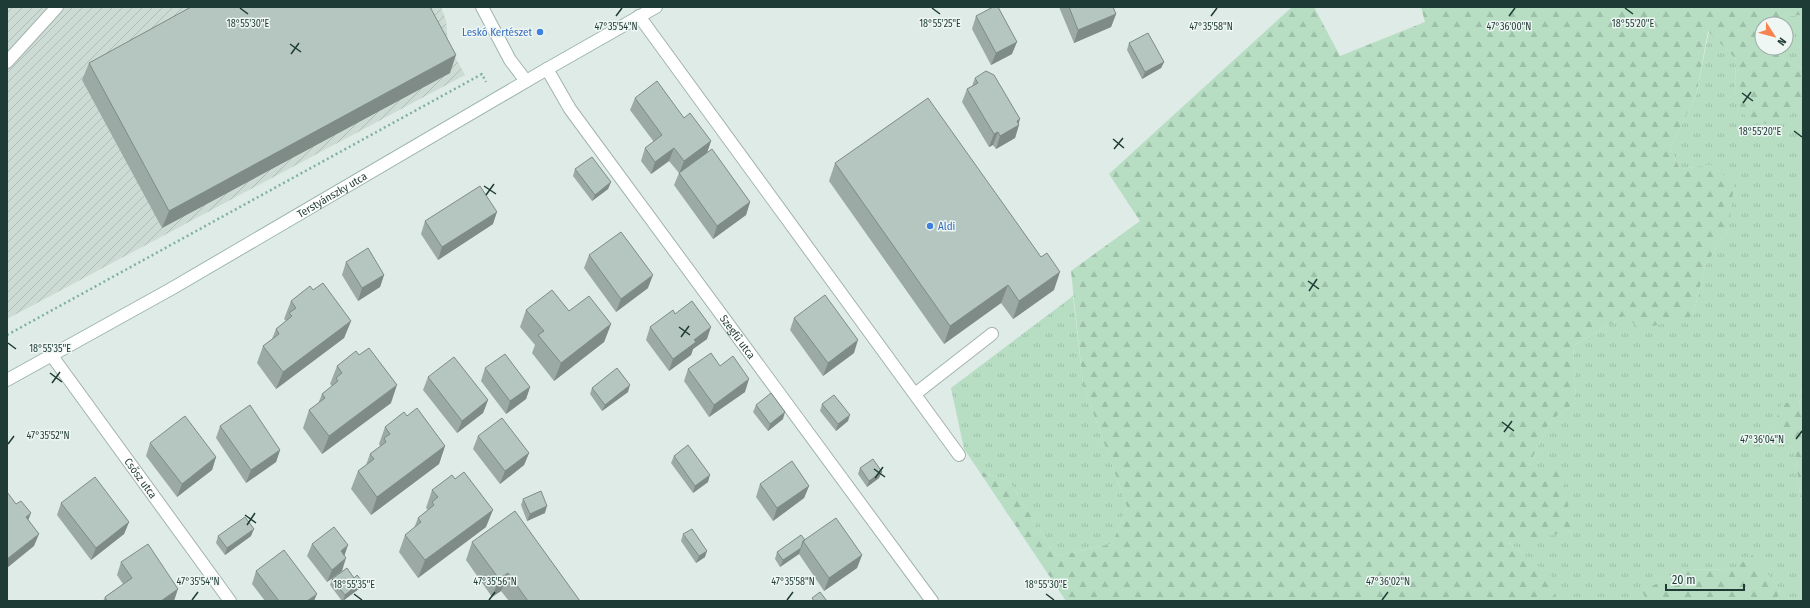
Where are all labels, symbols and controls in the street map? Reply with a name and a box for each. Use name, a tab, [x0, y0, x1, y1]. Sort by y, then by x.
north arrow	[1754, 16, 1794, 56]
text: 18°55'30"E	[227, 18, 270, 30]
text: 18°55'25"E	[919, 18, 961, 30]
text: 18°55'20"E	[1612, 18, 1655, 30]
text: 47°35'54"N	[594, 21, 638, 33]
text: 47°35'58"N	[1189, 21, 1233, 33]
text: 47°36'00"N	[1487, 21, 1531, 33]
place label: Leskó Kertészet	[462, 26, 532, 39]
marker: Leskó Kertészet	[535, 27, 545, 37]
text: N	[1774, 35, 1789, 48]
text: 18°55'20"E	[1739, 126, 1782, 138]
street label: Terstyánszky utca	[295, 170, 369, 221]
place label: Aldi	[938, 220, 956, 233]
marker: Aldi	[925, 221, 935, 231]
street label: Szegfű utca	[717, 313, 758, 362]
text: 18°55'35"E	[29, 343, 71, 355]
text: 47°35'52"N	[26, 430, 70, 442]
text: 47°36'04"N	[1740, 434, 1784, 446]
street label: Csősz utca	[121, 456, 159, 501]
scale bar	[1666, 566, 1744, 592]
text: 20 m	[1672, 573, 1696, 587]
text: 47°35'54"N	[176, 576, 220, 588]
text: 47°35'56"N	[473, 576, 517, 588]
text: 47°35'58"N	[771, 576, 815, 588]
text: 47°36'02"N	[1366, 576, 1410, 588]
text: 18°55'35"E	[333, 579, 375, 591]
text: 18°55'30"E	[1025, 579, 1068, 591]

